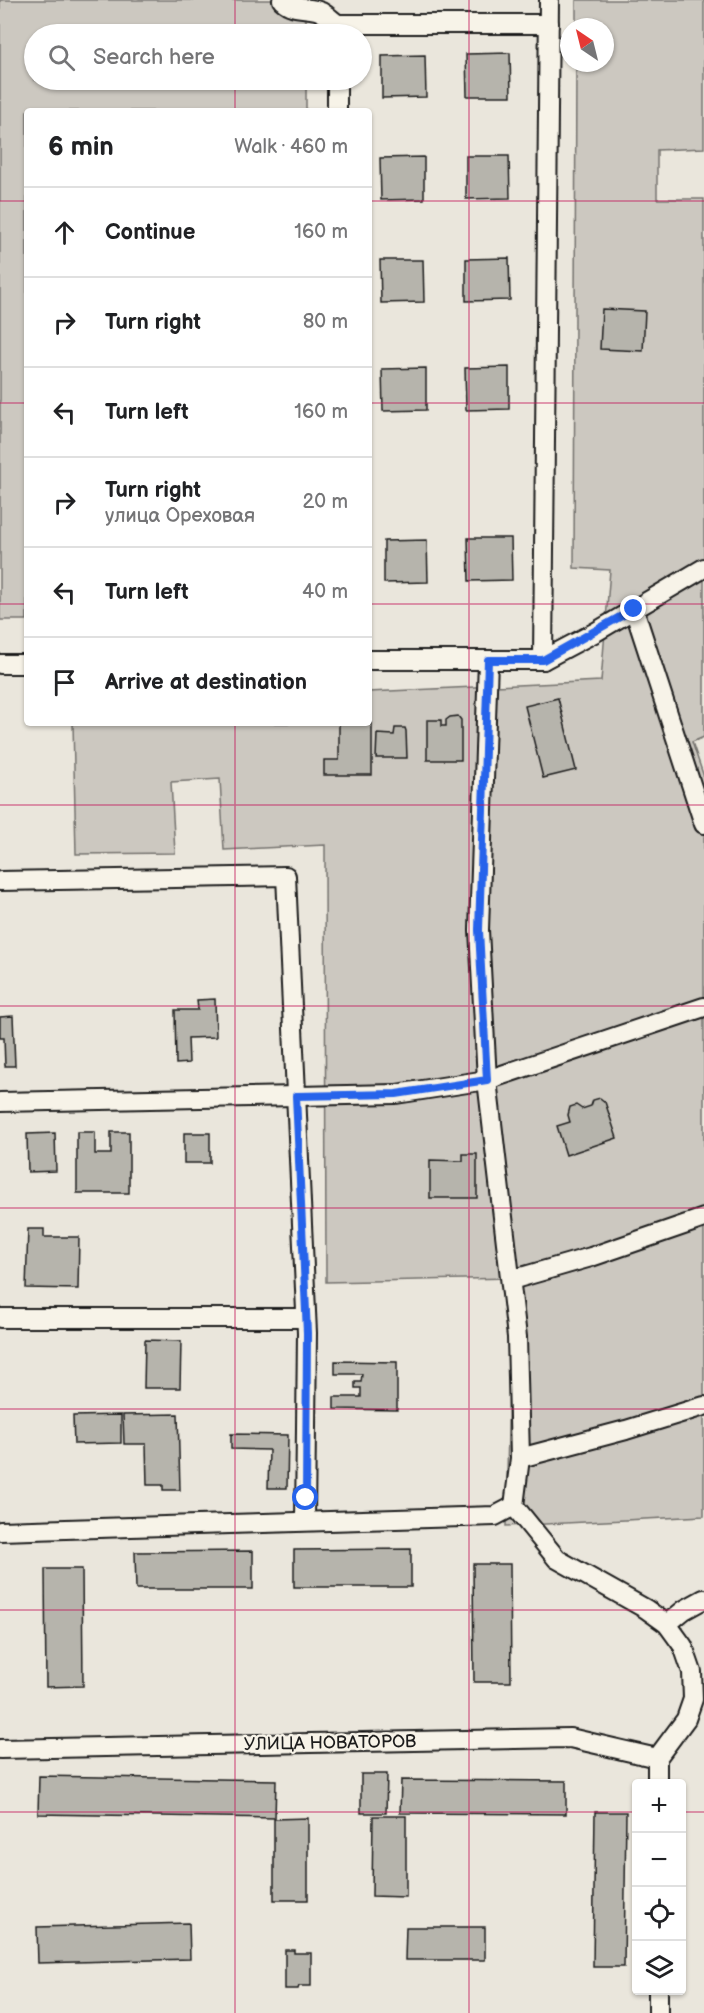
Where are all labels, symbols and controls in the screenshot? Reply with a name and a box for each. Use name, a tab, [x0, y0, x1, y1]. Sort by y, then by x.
north arrow	[560, 18, 614, 72]
search box	[24, 24, 372, 90]
icon: search	[45, 41, 78, 74]
text: Search here	[93, 44, 215, 71]
text: 6 min	[48, 132, 114, 163]
text: Walk · 460 m	[234, 135, 348, 159]
icon: ahead	[48, 216, 81, 249]
text: Continue	[105, 219, 195, 246]
text: 160 m	[294, 220, 348, 244]
icon: right	[48, 306, 81, 339]
text: Turn right	[105, 309, 201, 336]
text: 80 m	[303, 310, 348, 334]
icon: left	[48, 396, 81, 429]
text: Turn left	[105, 399, 189, 426]
text: 160 m	[294, 400, 348, 424]
text: Turn right	[105, 477, 201, 504]
icon: right	[48, 486, 81, 519]
text: 20 m	[303, 490, 348, 514]
text: улица Ореховая	[105, 504, 255, 528]
icon: left	[48, 576, 81, 609]
text: Turn left	[105, 579, 189, 606]
text: 40 m	[302, 580, 348, 604]
route end	[620, 595, 646, 621]
icon: arrive	[48, 666, 81, 699]
text: Arrive at destination	[105, 669, 307, 696]
route start	[292, 1484, 318, 1510]
street label: УЛИЦА НОВАТОРОВ	[243, 1731, 417, 1755]
map controls	[632, 1779, 686, 1995]
button: +	[632, 1779, 686, 1833]
button: −	[632, 1833, 686, 1887]
button: locate	[632, 1887, 686, 1941]
button: layers	[632, 1941, 686, 1995]

